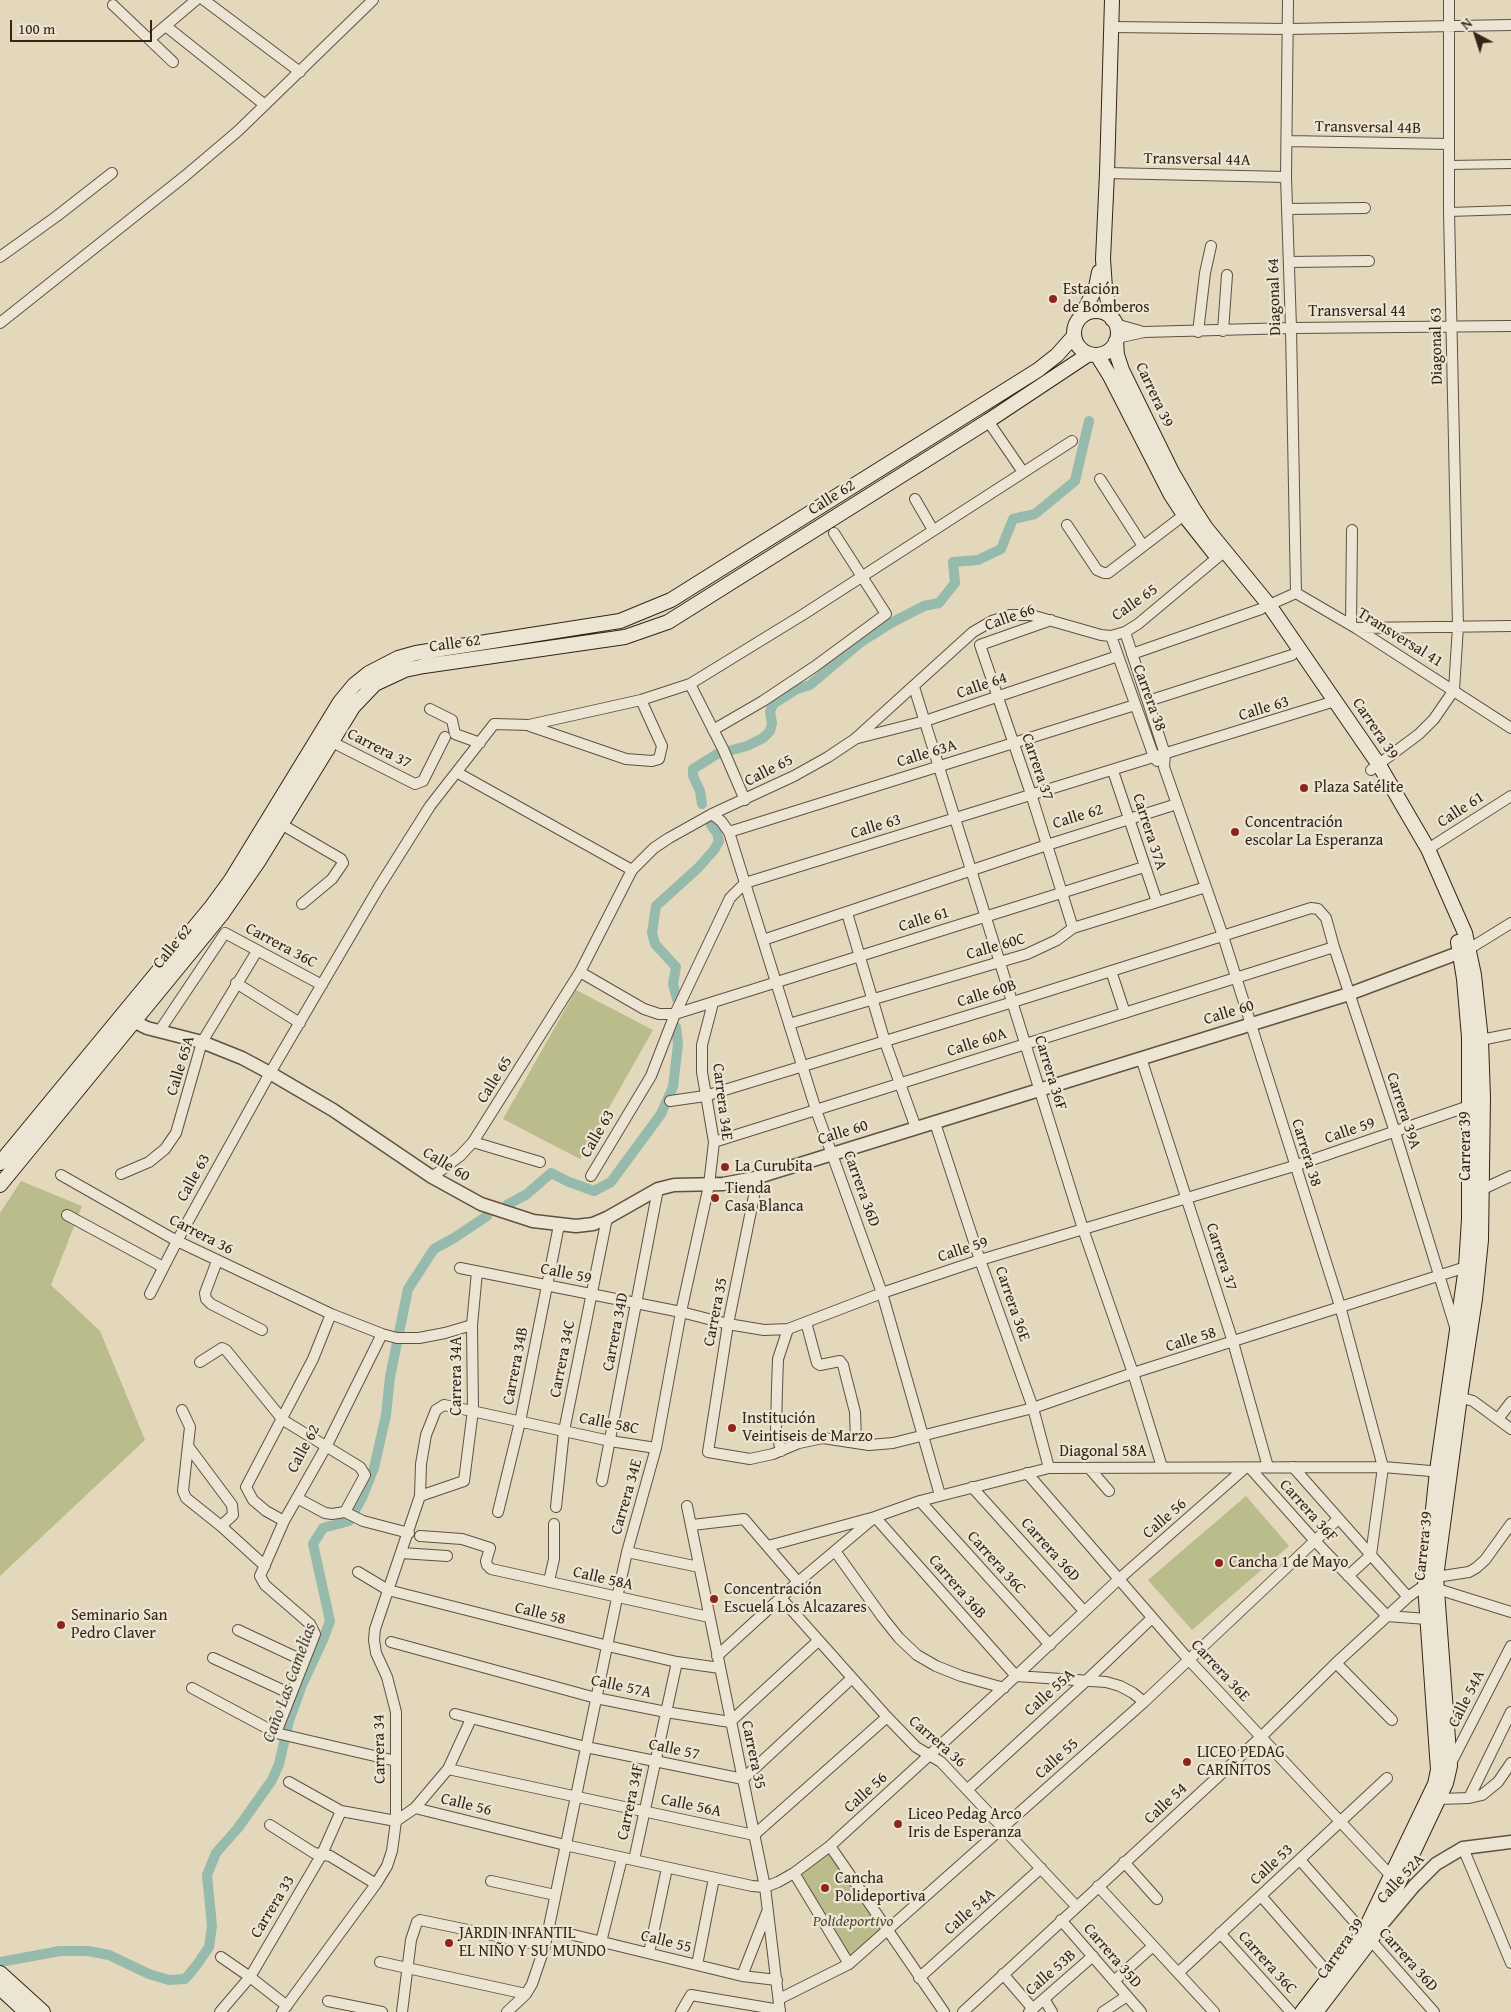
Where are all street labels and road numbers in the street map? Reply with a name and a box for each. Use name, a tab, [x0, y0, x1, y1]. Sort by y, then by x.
street label: Transversal 44B	[1315, 117, 1421, 139]
street label: Transversal 44A	[1143, 149, 1251, 171]
street label: Diagonal 64	[1264, 258, 1286, 336]
street label: Transversal 44	[1308, 302, 1406, 322]
street label: Diagonal 63	[1427, 307, 1447, 385]
street label: Carrera 39	[1131, 359, 1177, 431]
street label: Calle 62	[805, 476, 859, 520]
street label: Calle 65	[1108, 580, 1162, 626]
street label: Calle 66	[982, 600, 1038, 636]
street label: Transversal 41	[1354, 604, 1446, 672]
street label: Calle 62	[428, 631, 482, 657]
street label: Carrera 38	[1128, 662, 1170, 734]
street label: Calle 64	[954, 669, 1010, 703]
street label: Calle 63	[1236, 692, 1292, 726]
street label: Carrera 39	[1348, 695, 1402, 763]
street label: Carrera 37	[344, 725, 414, 773]
street label: Carrera 37	[1017, 731, 1057, 803]
street label: Calle 63A	[895, 736, 959, 772]
street label: Calle 65	[742, 751, 796, 791]
street label: Calle 61	[1434, 788, 1488, 832]
street label: Carrera 37A	[1128, 791, 1170, 873]
street label: Calle 62	[1050, 800, 1106, 834]
street label: Calle 63	[848, 810, 904, 844]
street label: Calle 61	[896, 903, 952, 937]
street label: Carrera 36C	[242, 919, 320, 973]
street label: Calle 62	[149, 921, 197, 973]
street label: Calle 60C	[964, 929, 1028, 965]
street label: Calle 60B	[955, 976, 1019, 1012]
street label: Calle 60	[1201, 996, 1257, 1030]
street label: Calle 60A	[945, 1024, 1009, 1062]
street label: Carrera 36F	[1029, 1033, 1071, 1113]
street label: Calle 65A	[163, 1034, 199, 1098]
street label: Calle 65	[473, 1053, 517, 1107]
street label: Carrera 34E	[708, 1062, 736, 1142]
street label: Carrera 39A	[1382, 1070, 1424, 1152]
street label: Calle 63	[577, 1107, 619, 1161]
street label: Carrera 39	[1456, 1111, 1476, 1181]
street label: Calle 59	[1322, 1114, 1378, 1148]
street label: Calle 60	[815, 1116, 871, 1150]
street label: Carrera 38	[1287, 1117, 1325, 1189]
street label: Calle 60	[419, 1143, 473, 1187]
street label: Carrera 36D	[838, 1148, 884, 1230]
street label: Calle 63	[173, 1151, 215, 1205]
street label: Carrera 36	[166, 1211, 236, 1259]
street label: Carrera 37	[1201, 1221, 1241, 1293]
street label: Calle 59	[935, 1233, 991, 1267]
street label: Calle 59	[539, 1260, 593, 1288]
street label: Carrera 36E	[990, 1264, 1034, 1344]
street label: Carrera 35	[700, 1276, 732, 1348]
street label: Carrera 34D	[599, 1291, 633, 1373]
street label: Carrera 34C	[546, 1319, 580, 1399]
street label: Calle 58	[1163, 1323, 1219, 1357]
street label: Carrera 34B	[499, 1326, 533, 1406]
street label: Carrera 34A	[447, 1336, 467, 1416]
street label: Calle 58C	[578, 1409, 640, 1439]
street label: Calle 62	[283, 1422, 325, 1476]
street label: Diagonal 58A	[1059, 1442, 1147, 1462]
street label: Carrera 34E	[607, 1457, 647, 1537]
street label: Carrera 36F	[1275, 1476, 1341, 1546]
street label: Calle 56	[1139, 1495, 1191, 1543]
street label: Carrera 39	[1411, 1510, 1437, 1582]
street label: Carrera 36D	[1016, 1514, 1084, 1586]
street label: Carrera 36C	[963, 1527, 1029, 1599]
street label: Carrera 36B	[924, 1551, 990, 1623]
street label: Calle 58A	[571, 1563, 635, 1595]
street label: Calle 58	[513, 1598, 567, 1630]
street label: Carrera 36E	[1186, 1636, 1254, 1706]
street label: Calle 55A	[1021, 1665, 1079, 1721]
street label: Calle 54A	[1445, 1667, 1489, 1731]
street label: Calle 57A	[589, 1671, 653, 1703]
street label: Carrera 36	[904, 1712, 970, 1772]
street label: Carrera 34	[370, 1714, 390, 1784]
street label: Carrera 35	[736, 1719, 770, 1791]
street label: Calle 57	[647, 1735, 701, 1765]
street label: Calle 55	[1031, 1735, 1083, 1783]
street label: Carrera 34F	[614, 1762, 648, 1842]
street label: Calle 56	[840, 1769, 892, 1817]
street label: Calle 54	[1141, 1779, 1191, 1829]
street label: Calle 56	[439, 1789, 493, 1821]
street label: Calle 56A	[659, 1790, 723, 1822]
street label: Calle 53	[1247, 1840, 1297, 1890]
street label: Calle 52A	[1373, 1850, 1429, 1908]
street label: Carrera 33	[247, 1872, 299, 1942]
street label: Calle 54A	[941, 1885, 999, 1939]
street label: Carrera 39	[1313, 1915, 1369, 1983]
street label: Carrera 35D	[1079, 1920, 1145, 1992]
street label: Carrera 36D	[1374, 1924, 1442, 1996]
street label: Calle 55	[639, 1926, 693, 1958]
street label: Carrera 36C	[1234, 1927, 1300, 1999]
street label: Calle 53B	[1022, 1946, 1080, 2000]

